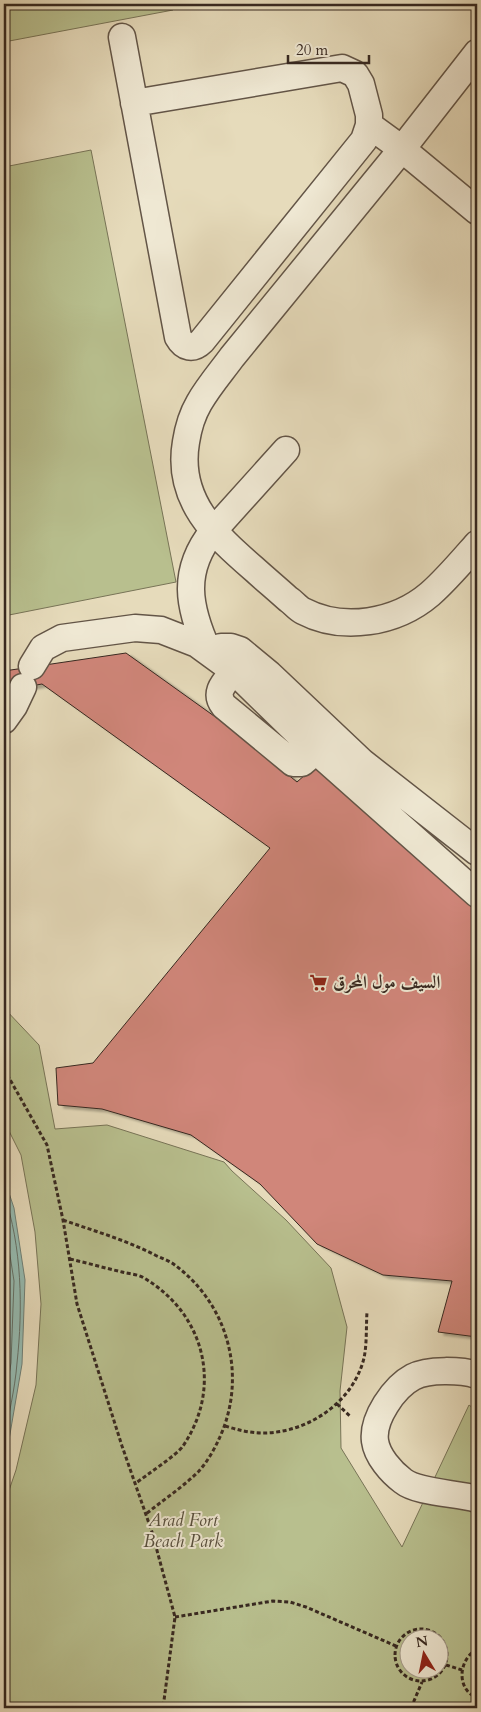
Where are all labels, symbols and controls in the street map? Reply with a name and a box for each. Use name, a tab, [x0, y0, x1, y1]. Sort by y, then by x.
scale bar	[288, 32, 370, 64]
text: 20 m	[296, 40, 328, 60]
place label: السيف مول المحرق	[333, 970, 440, 995]
supermarket icon: السيف مول المحرق	[309, 972, 329, 992]
park label: Arad Fort Beach Park	[143, 1508, 223, 1554]
north arrow	[398, 1630, 448, 1680]
text: N	[414, 1631, 429, 1652]

